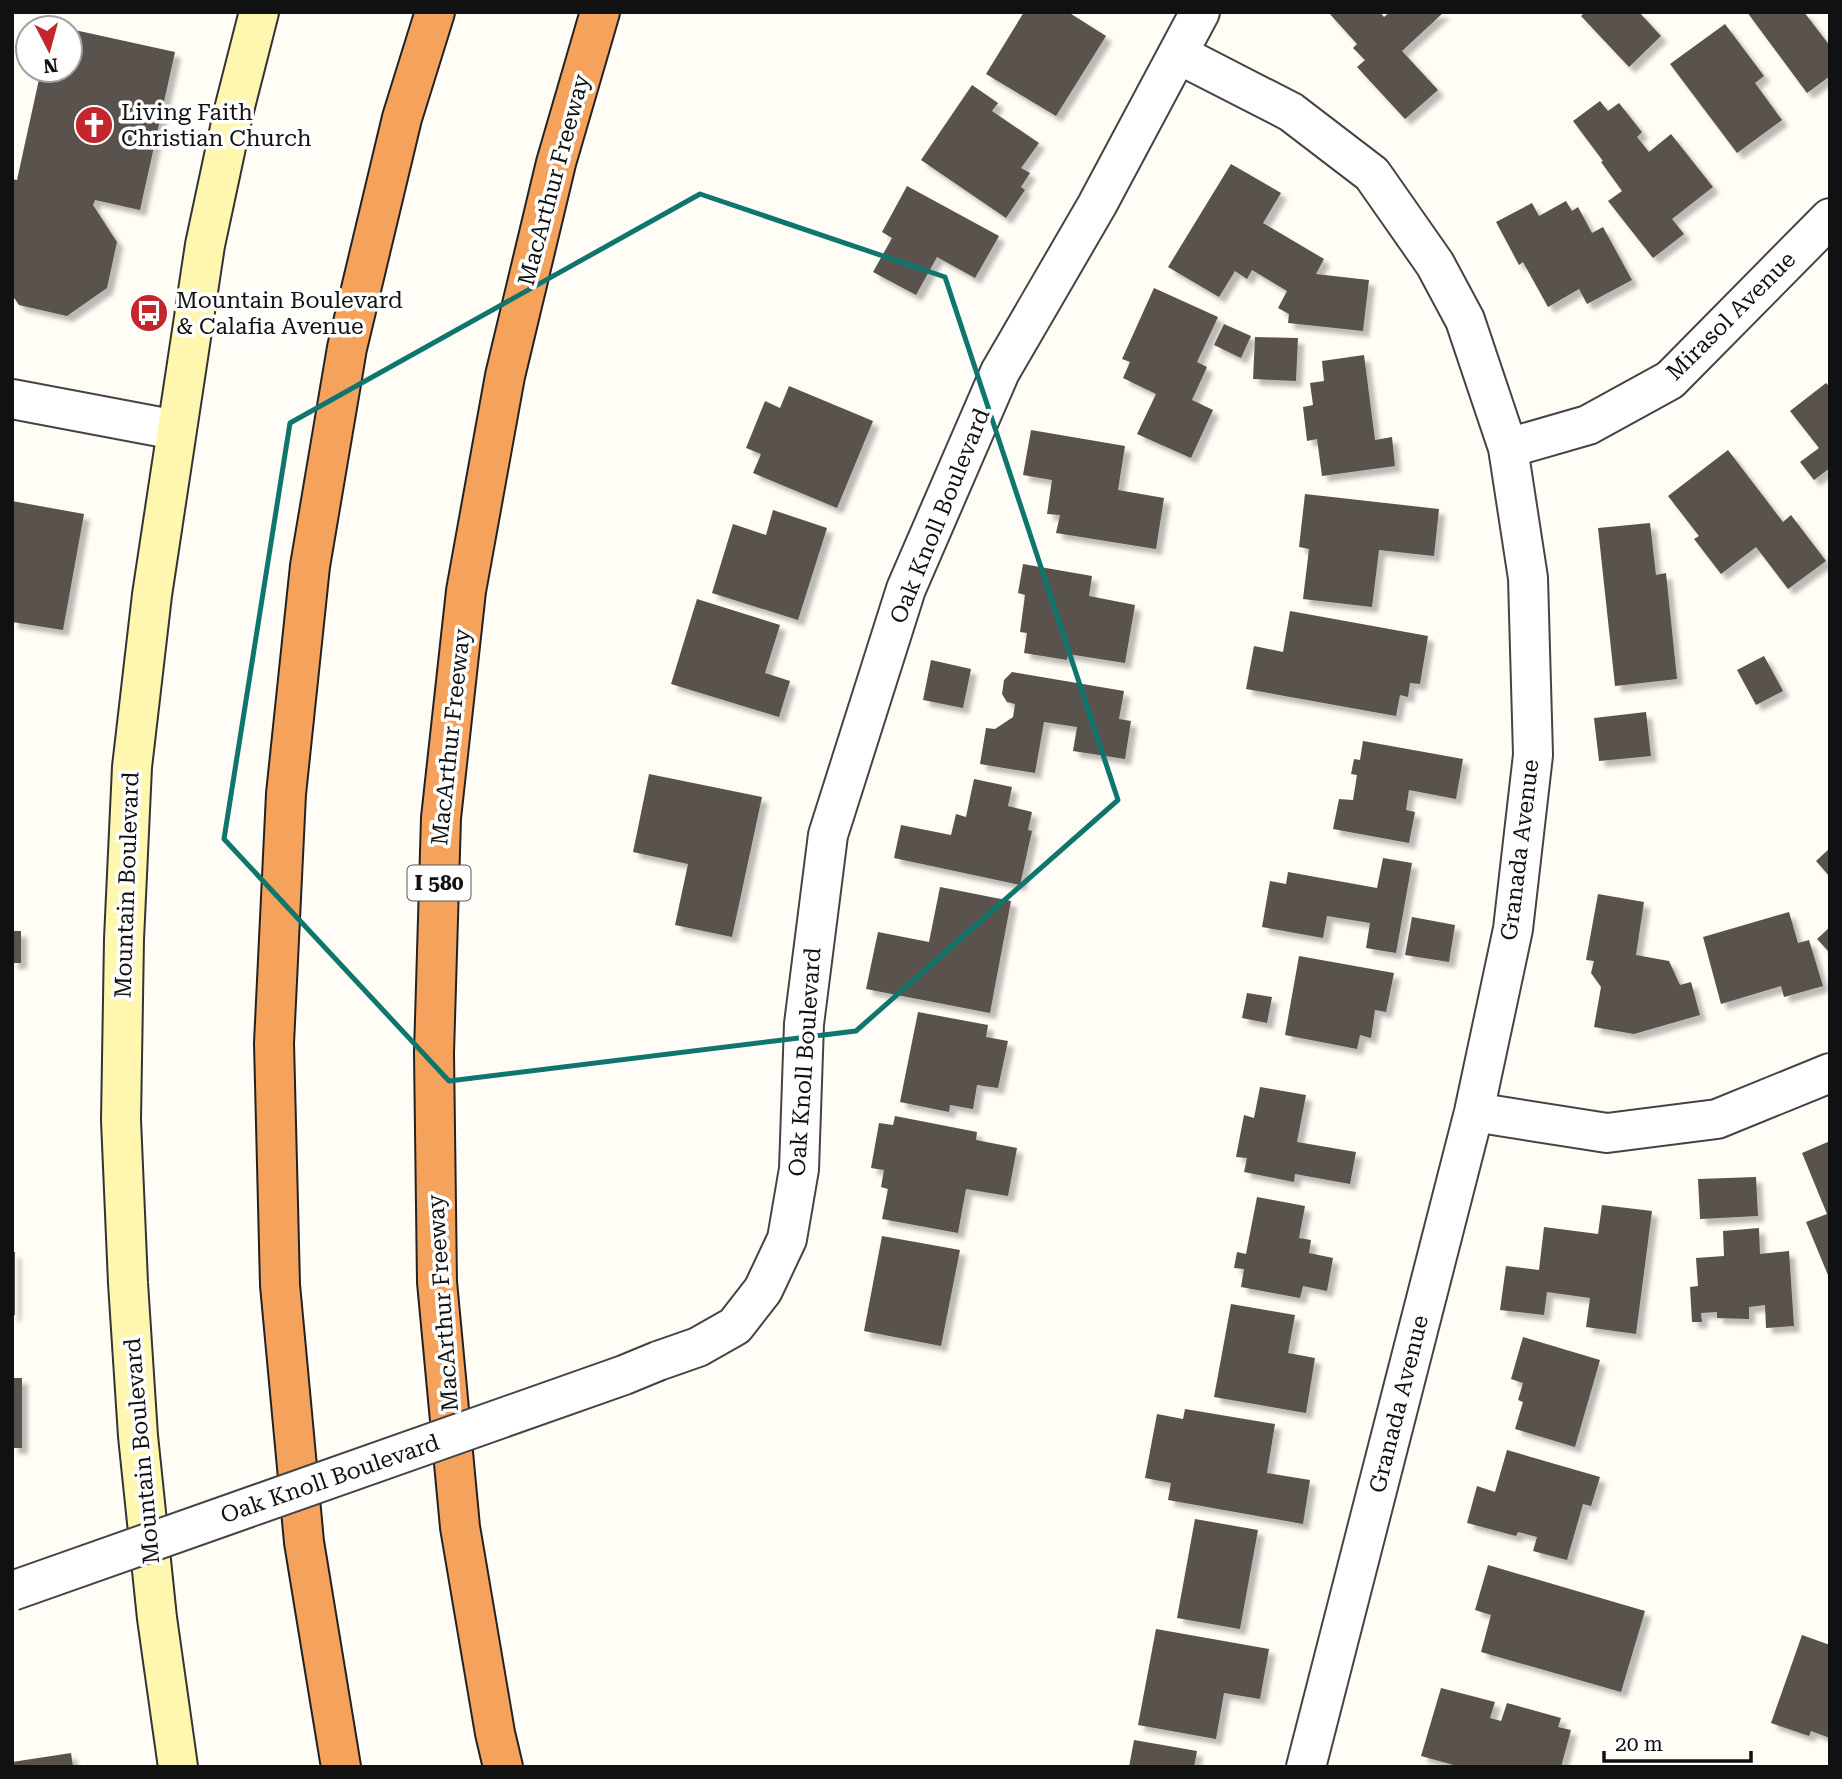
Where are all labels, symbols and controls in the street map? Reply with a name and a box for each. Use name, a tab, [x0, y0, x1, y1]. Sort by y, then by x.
north arrow	[14, 14, 84, 84]
text: N	[42, 53, 59, 78]
street label: MacArthur Freeway	[513, 71, 595, 289]
place label: Living Faith Christian Church	[121, 99, 312, 152]
church icon: Living Faith Christian Church	[73, 104, 115, 146]
street label: Mirasol Avenue	[1661, 246, 1801, 386]
place label: Mountain Boulevard & Calafia Avenue	[176, 287, 403, 340]
bus stop icon: Mountain Boulevard & Calafia Avenue	[128, 292, 170, 334]
street label: Oak Knoll Boulevard	[884, 404, 996, 628]
street label: MacArthur Freeway	[426, 627, 476, 847]
street label: Granada Avenue	[1495, 758, 1545, 942]
street label: Mountain Boulevard	[110, 771, 144, 999]
road number: I 580	[408, 866, 471, 900]
street label: Oak Knoll Boulevard	[784, 946, 826, 1177]
street label: MacArthur Freeway	[422, 1193, 464, 1412]
street label: Granada Avenue	[1364, 1312, 1434, 1496]
street label: Mountain Boulevard	[119, 1337, 165, 1565]
street label: Oak Knoll Boulevard	[217, 1429, 443, 1529]
scale bar	[1604, 1720, 1751, 1764]
text: 20 m	[1615, 1732, 1663, 1756]

